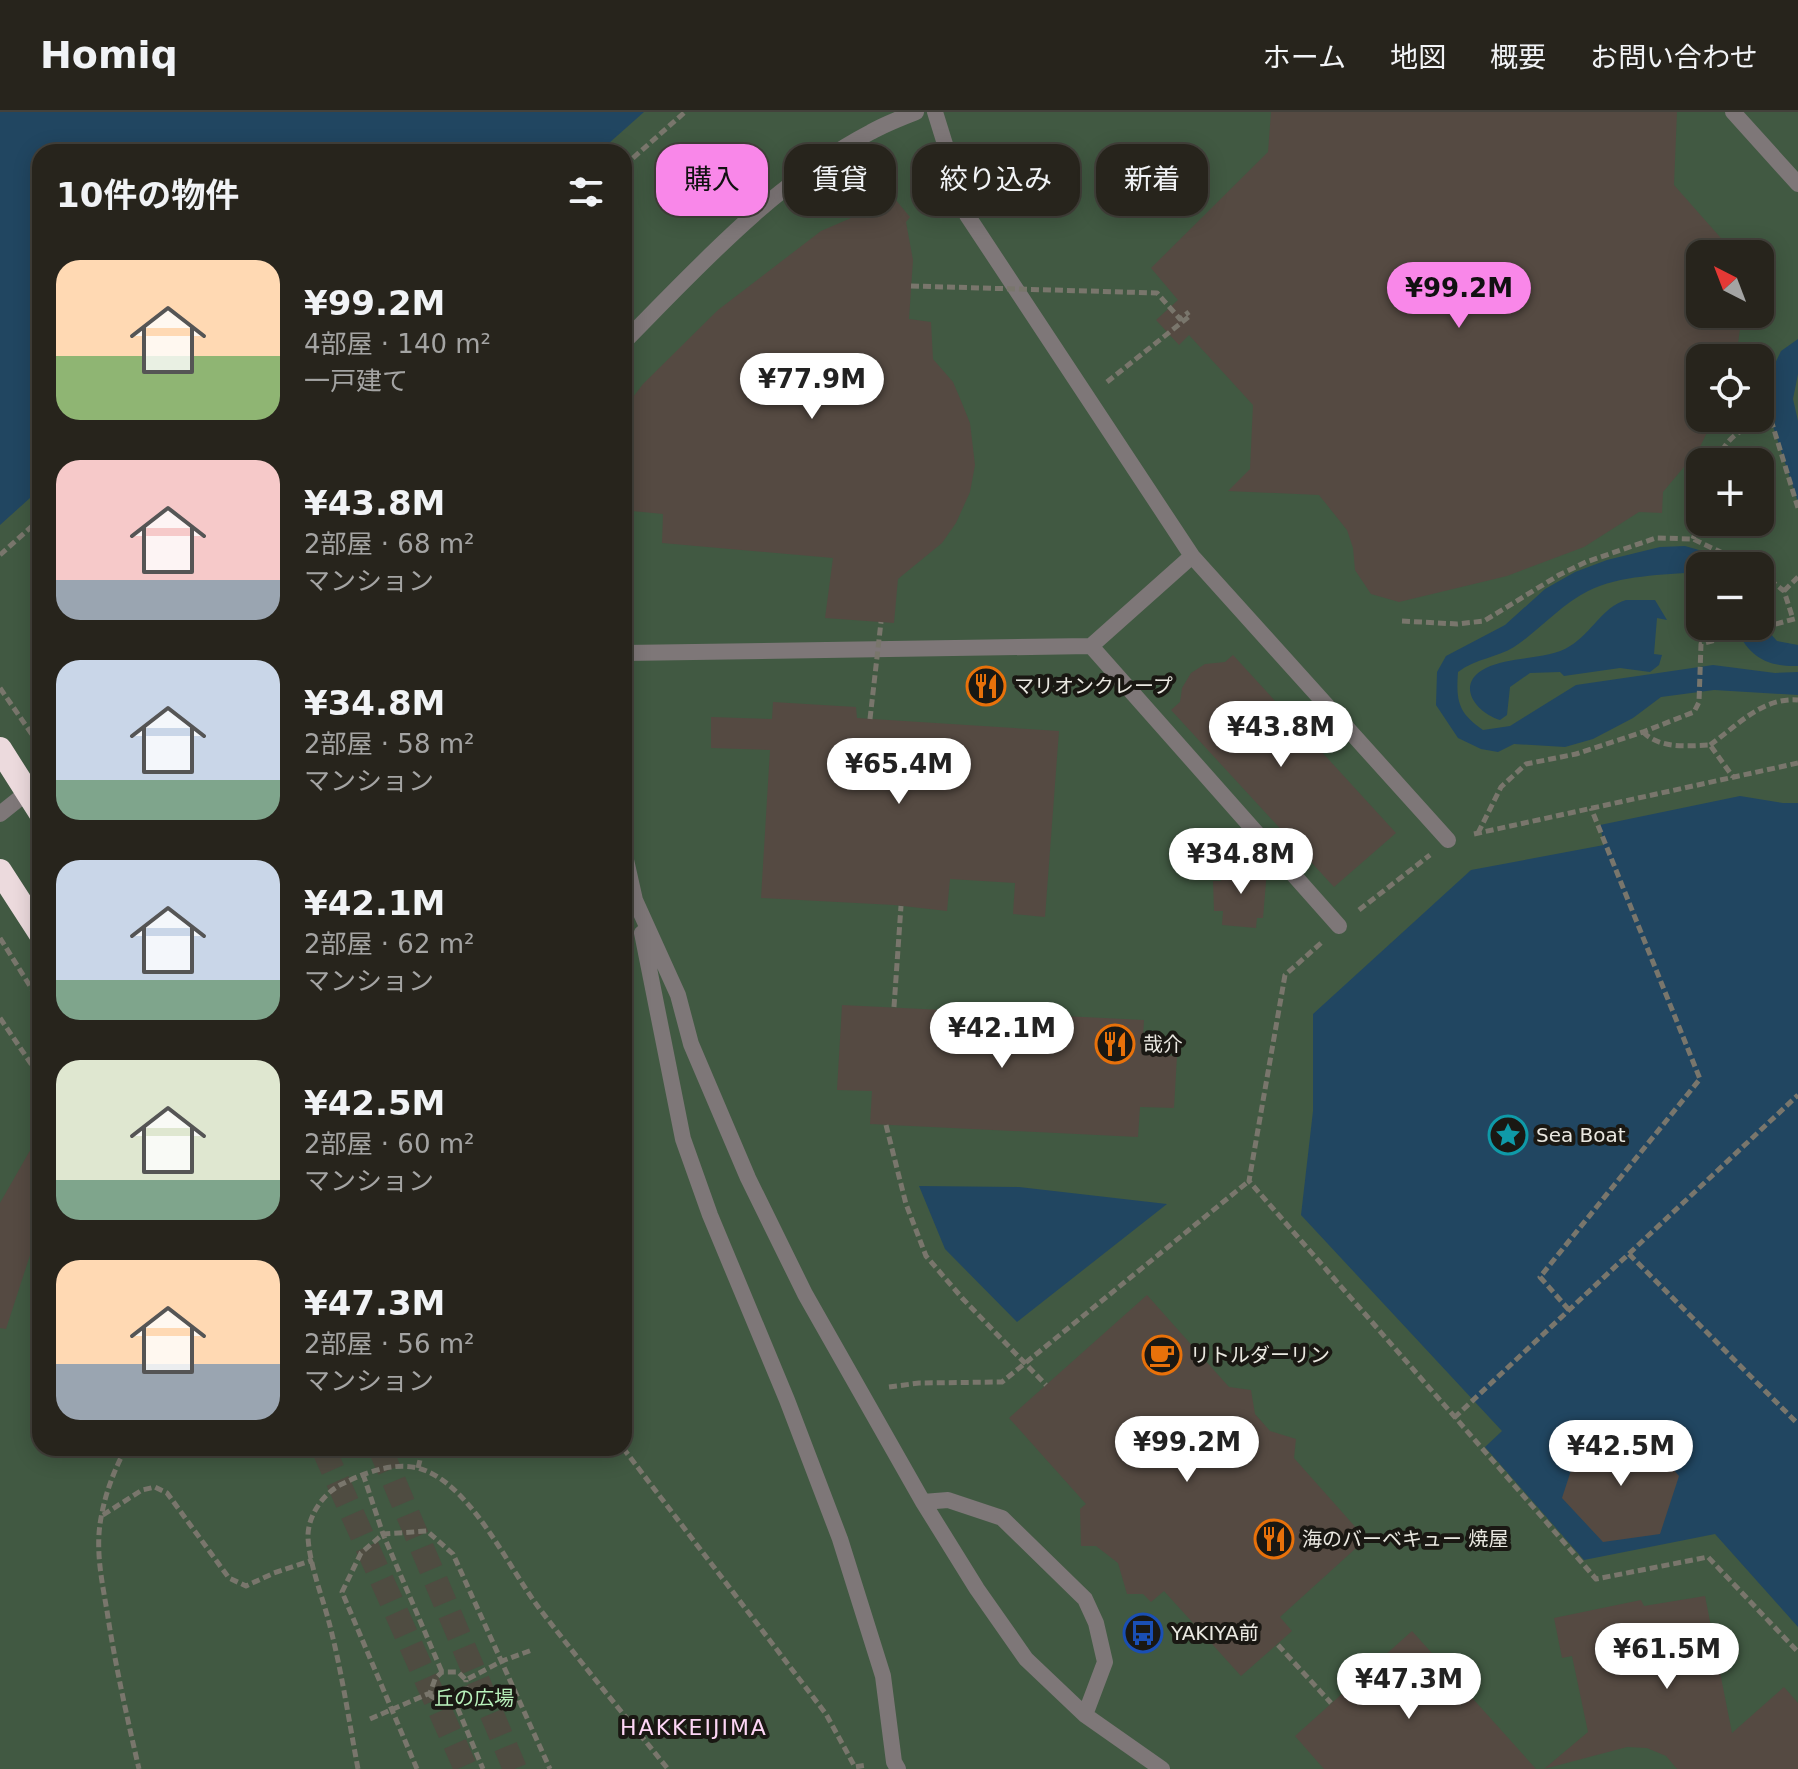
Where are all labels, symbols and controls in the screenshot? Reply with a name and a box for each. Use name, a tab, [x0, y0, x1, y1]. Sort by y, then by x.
text: Homiq	[40, 33, 178, 77]
text: ホーム	[1263, 41, 1346, 74]
text: 地図	[1390, 41, 1446, 74]
text: 概要	[1490, 41, 1546, 74]
text: お問い合わせ	[1590, 41, 1758, 74]
chip: 購入	[656, 144, 768, 216]
chip: 賃貸	[784, 144, 896, 216]
chip: 絞り込み	[912, 144, 1080, 216]
chip: 新着	[1096, 144, 1208, 216]
icon: filters	[564, 170, 608, 214]
text: 10件の物件	[56, 175, 239, 215]
north arrow	[1686, 240, 1774, 328]
map controls	[1686, 240, 1774, 640]
pin: ¥99.2M	[1394, 262, 1524, 330]
text: ¥99.2M	[1405, 273, 1513, 303]
text: ¥99.2M	[304, 283, 445, 323]
icon: home	[120, 292, 216, 388]
text: 4部屋 · 140 m²	[304, 329, 491, 359]
button: locate	[1686, 344, 1774, 432]
pin: ¥77.9M	[747, 353, 877, 421]
text: ¥77.9M	[758, 364, 866, 394]
text: 一戸建て	[304, 366, 408, 396]
button: +	[1686, 448, 1774, 536]
text: ¥43.8M	[304, 483, 445, 523]
icon: home	[120, 492, 216, 588]
text: 2部屋 · 68 m²	[304, 529, 474, 559]
button: −	[1686, 552, 1774, 640]
text: マンション	[304, 566, 434, 596]
restaurant icon: マリオンクレープ	[965, 665, 1007, 707]
place label: マリオンクレープ	[1014, 674, 1173, 698]
text: ¥34.8M	[304, 683, 445, 723]
icon: home	[120, 692, 216, 788]
pin: ¥43.8M	[1216, 701, 1346, 769]
text: ¥43.8M	[1227, 712, 1335, 742]
text: 2部屋 · 58 m²	[304, 729, 474, 759]
pin: ¥65.4M	[834, 738, 964, 806]
text: ¥65.4M	[845, 749, 953, 779]
text: マンション	[304, 766, 434, 796]
pin: ¥34.8M	[1176, 828, 1306, 896]
text: ¥34.8M	[1187, 839, 1295, 869]
text: ¥42.1M	[304, 883, 445, 923]
icon: home	[120, 892, 216, 988]
text: 2部屋 · 62 m²	[304, 929, 474, 959]
text: マンション	[304, 966, 434, 996]
pin: ¥42.1M	[937, 1002, 1067, 1070]
text: ¥42.1M	[948, 1013, 1056, 1043]
restaurant icon: 哉介	[1094, 1023, 1136, 1065]
place label: 哉介	[1143, 1032, 1183, 1056]
text: ¥42.5M	[304, 1083, 445, 1123]
icon: home	[120, 1092, 216, 1188]
place icon: Sea Boat	[1487, 1114, 1529, 1156]
place label: Sea Boat	[1536, 1123, 1626, 1147]
text: 2部屋 · 60 m²	[304, 1129, 474, 1159]
text: マンション	[304, 1166, 434, 1196]
text: ¥47.3M	[304, 1283, 445, 1323]
icon: home	[120, 1292, 216, 1388]
text: 2部屋 · 56 m²	[304, 1329, 474, 1359]
cafe icon: リトルダーリン	[1141, 1334, 1183, 1376]
place label: リトルダーリン	[1190, 1343, 1330, 1367]
text: マンション	[304, 1366, 434, 1396]
pin: ¥99.2M	[1122, 1416, 1252, 1484]
pin: ¥42.5M	[1556, 1420, 1686, 1488]
text: ¥99.2M	[1133, 1427, 1241, 1457]
text: ¥42.5M	[1567, 1431, 1675, 1461]
restaurant icon: 海のバーベキュー 焼屋	[1253, 1518, 1295, 1560]
place label: 海のバーベキュー 焼屋	[1302, 1527, 1508, 1551]
bus stop icon: YAKIYA前	[1122, 1612, 1164, 1654]
place label: YAKIYA前	[1170, 1621, 1259, 1645]
pin: ¥61.5M	[1602, 1623, 1732, 1691]
text: ¥61.5M	[1613, 1634, 1721, 1664]
pin: ¥47.3M	[1344, 1653, 1474, 1721]
text: ¥47.3M	[1355, 1664, 1463, 1694]
park label: 丘の広場	[434, 1686, 514, 1710]
district label: HAKKEIJIMA	[620, 1715, 768, 1740]

